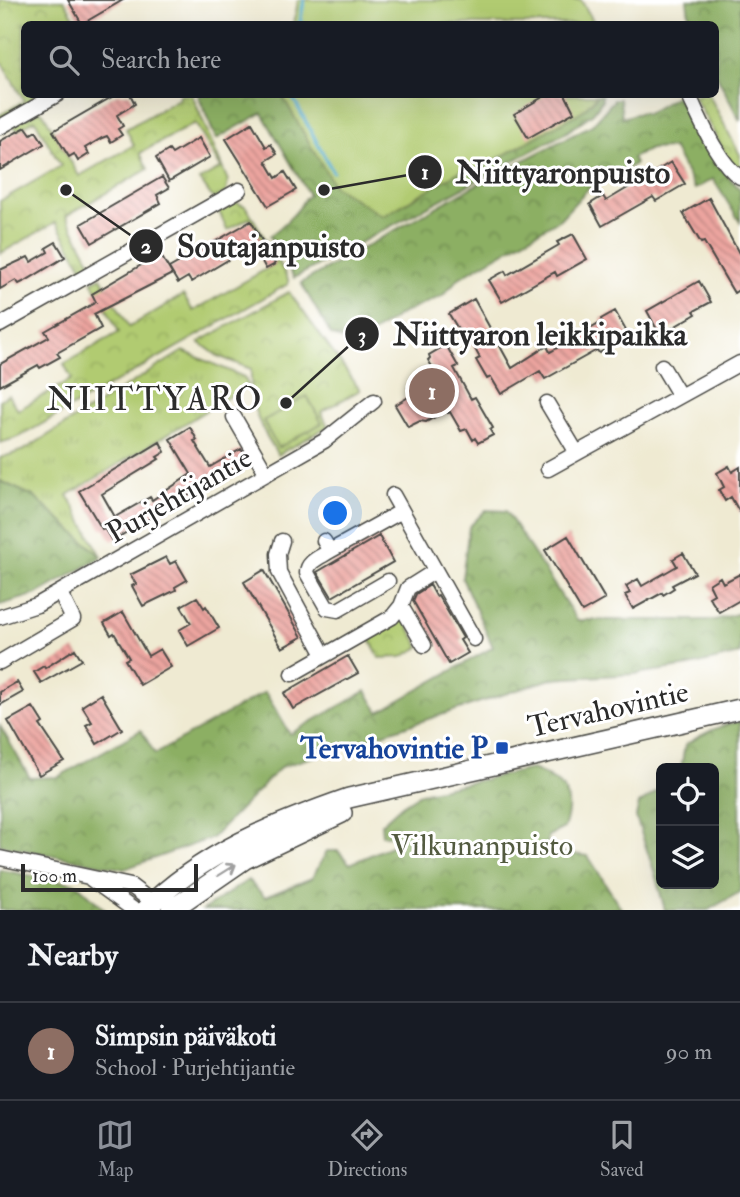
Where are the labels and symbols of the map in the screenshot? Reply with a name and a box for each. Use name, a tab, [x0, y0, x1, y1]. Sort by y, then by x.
callout: Niittyaronpuisto	[407, 145, 685, 198]
text: Niittyaronpuisto	[455, 153, 670, 193]
text: 1	[421, 159, 429, 186]
callout: Soutajanpuisto	[128, 219, 379, 272]
text: Soutajanpuisto	[177, 227, 365, 267]
text: 2	[141, 233, 152, 260]
callout: Niittyaron leikkipaikka	[344, 308, 701, 361]
text: Niittyaron leikkipaikka	[392, 315, 688, 355]
text: 3	[358, 322, 366, 349]
pin: 1	[409, 365, 455, 417]
district label: NIITTYARO	[47, 379, 263, 420]
street label: Purjehtijantie	[100, 439, 258, 552]
your location	[318, 496, 352, 530]
street label: Tervahovintie	[524, 673, 692, 746]
place label: Tervahovintie P	[299, 730, 488, 767]
marker: Tervahovintie P	[494, 740, 510, 756]
park label: Vilkunanpuisto	[391, 827, 573, 864]
scale bar	[21, 861, 198, 893]
one-way arrow	[216, 863, 236, 877]

